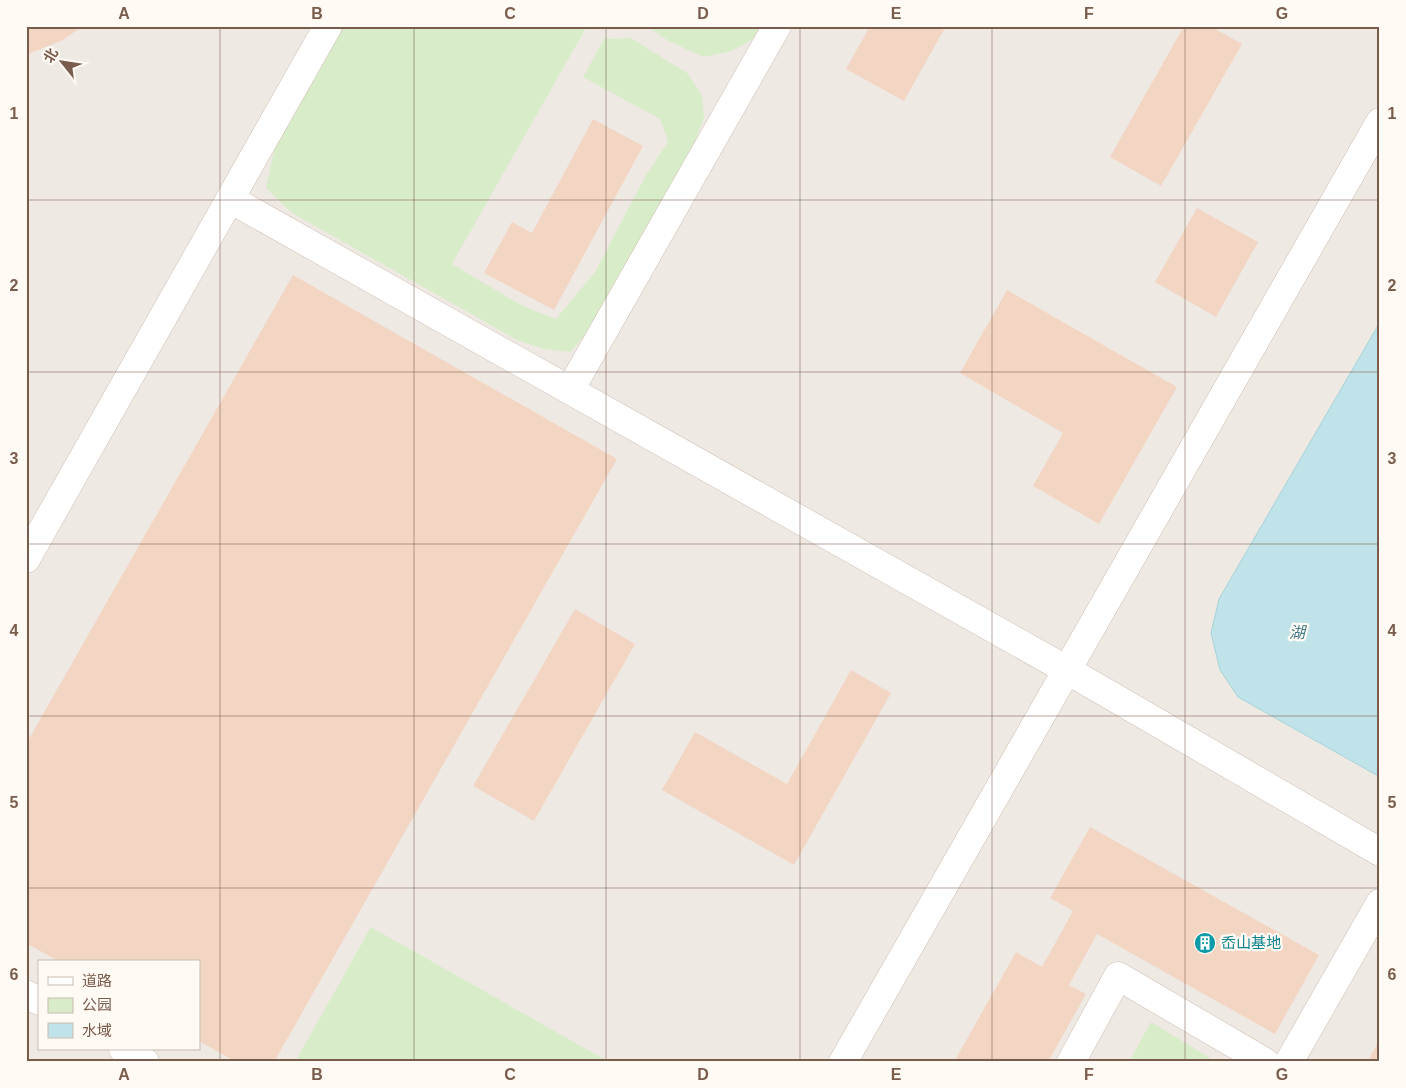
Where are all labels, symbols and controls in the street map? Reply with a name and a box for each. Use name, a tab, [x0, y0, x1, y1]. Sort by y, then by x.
text: A	[118, 5, 130, 22]
text: B	[311, 5, 323, 22]
text: C	[504, 5, 516, 22]
text: D	[697, 5, 709, 22]
text: E	[891, 5, 902, 22]
text: F	[1084, 5, 1094, 22]
text: G	[1276, 5, 1288, 22]
north arrow	[38, 38, 88, 88]
text: 北	[40, 45, 61, 66]
text: 1	[10, 105, 19, 122]
text: 1	[1388, 105, 1397, 122]
text: 2	[10, 277, 19, 294]
text: 2	[1388, 277, 1397, 294]
text: 3	[10, 450, 19, 467]
text: 3	[1388, 450, 1397, 467]
text: 4	[10, 622, 19, 639]
text: 4	[1388, 622, 1397, 639]
water label: 湖	[1289, 624, 1308, 641]
text: 5	[10, 794, 19, 811]
text: 5	[1388, 794, 1397, 811]
building icon: 岙山基地	[1193, 931, 1217, 955]
place label: 岙山基地	[1221, 934, 1281, 951]
legend	[38, 960, 200, 1050]
text: 6	[10, 966, 19, 983]
text: 6	[1388, 966, 1397, 983]
text: 道路	[82, 972, 112, 989]
text: 公园	[82, 996, 112, 1013]
text: 水域	[82, 1022, 112, 1039]
text: A	[118, 1066, 130, 1083]
text: B	[311, 1066, 323, 1083]
text: C	[504, 1066, 516, 1083]
text: D	[697, 1066, 709, 1083]
text: E	[891, 1066, 902, 1083]
text: F	[1084, 1066, 1094, 1083]
text: G	[1276, 1066, 1288, 1083]

